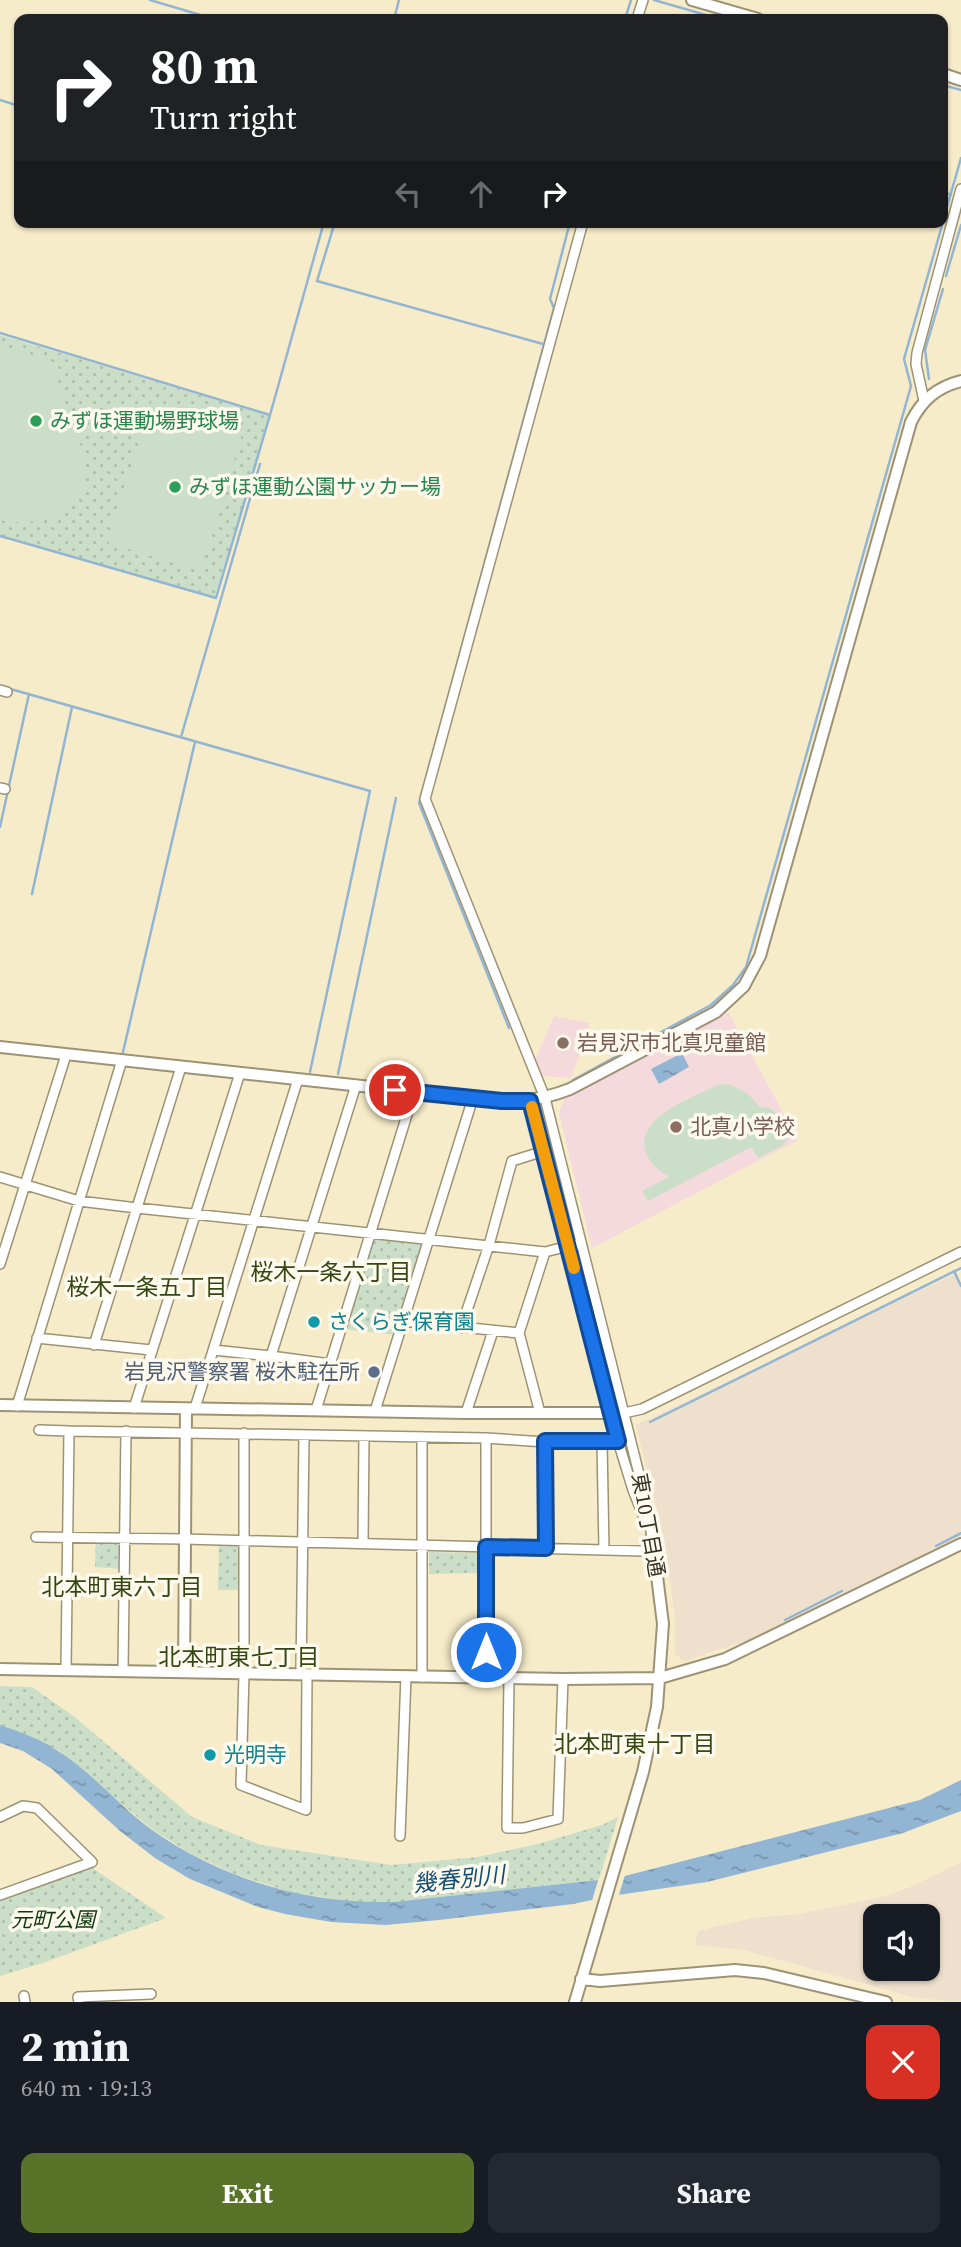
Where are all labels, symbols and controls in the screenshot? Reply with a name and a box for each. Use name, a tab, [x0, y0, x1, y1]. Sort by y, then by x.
text: 80 m	[150, 32, 258, 99]
icon: right	[35, 42, 126, 133]
text: Turn right	[150, 96, 296, 140]
icon: left	[389, 175, 427, 213]
icon: ahead	[462, 175, 500, 213]
icon: right	[535, 175, 573, 213]
place label: みずほ運動場野球場	[50, 406, 239, 435]
marker: みずほ運動場野球場	[28, 413, 44, 429]
place label: みずほ運動公園サッカー場	[189, 472, 441, 501]
marker: みずほ運動公園サッカー場	[167, 479, 183, 495]
place label: 岩見沢市北真児童館	[577, 1028, 766, 1057]
marker: 岩見沢市北真児童館	[555, 1035, 571, 1051]
pin	[365, 1060, 425, 1120]
icon: arrive	[376, 1071, 414, 1109]
place label: 北真小学校	[690, 1112, 795, 1141]
marker: 北真小学校	[668, 1119, 684, 1135]
district label: 桜木一条六丁目	[251, 1256, 412, 1288]
district label: 桜木一条五丁目	[67, 1271, 228, 1303]
place label: さくらぎ保育園	[328, 1307, 475, 1336]
marker: さくらぎ保育園	[306, 1314, 322, 1330]
place label: 岩見沢警察署 桜木駐在所	[124, 1357, 360, 1386]
marker: 岩見沢警察署 桜木駐在所	[366, 1364, 382, 1380]
street label: 東10丁目通	[625, 1471, 672, 1579]
district label: 北本町東六丁目	[42, 1571, 203, 1603]
position arrow	[449, 1615, 523, 1689]
district label: 北本町東七丁目	[159, 1641, 320, 1673]
district label: 北本町東十丁目	[555, 1728, 716, 1760]
place label: 光明寺	[224, 1740, 287, 1769]
marker: 光明寺	[202, 1747, 218, 1763]
water label: 幾春別川	[412, 1858, 509, 1900]
map controls	[863, 1904, 940, 1981]
button: sound	[863, 1904, 940, 1981]
park label: 元町公園	[11, 1905, 98, 1934]
text: 2 min	[21, 2017, 130, 2075]
button: close	[866, 2025, 940, 2099]
text: 640 m · 19:13	[21, 2072, 152, 2104]
button: Exit	[21, 2153, 474, 2233]
button: Share	[488, 2153, 940, 2233]

